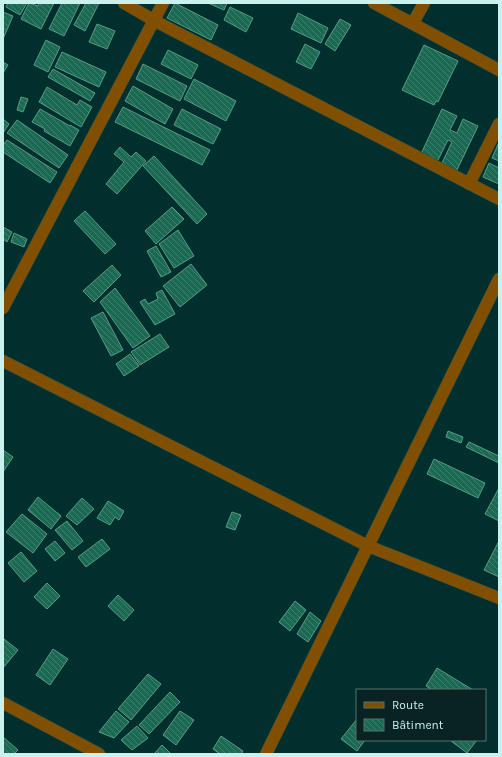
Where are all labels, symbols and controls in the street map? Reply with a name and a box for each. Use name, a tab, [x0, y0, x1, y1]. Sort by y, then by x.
legend	[356, 689, 486, 741]
text: Route	[392, 698, 424, 712]
text: Bâtiment	[392, 718, 444, 732]

